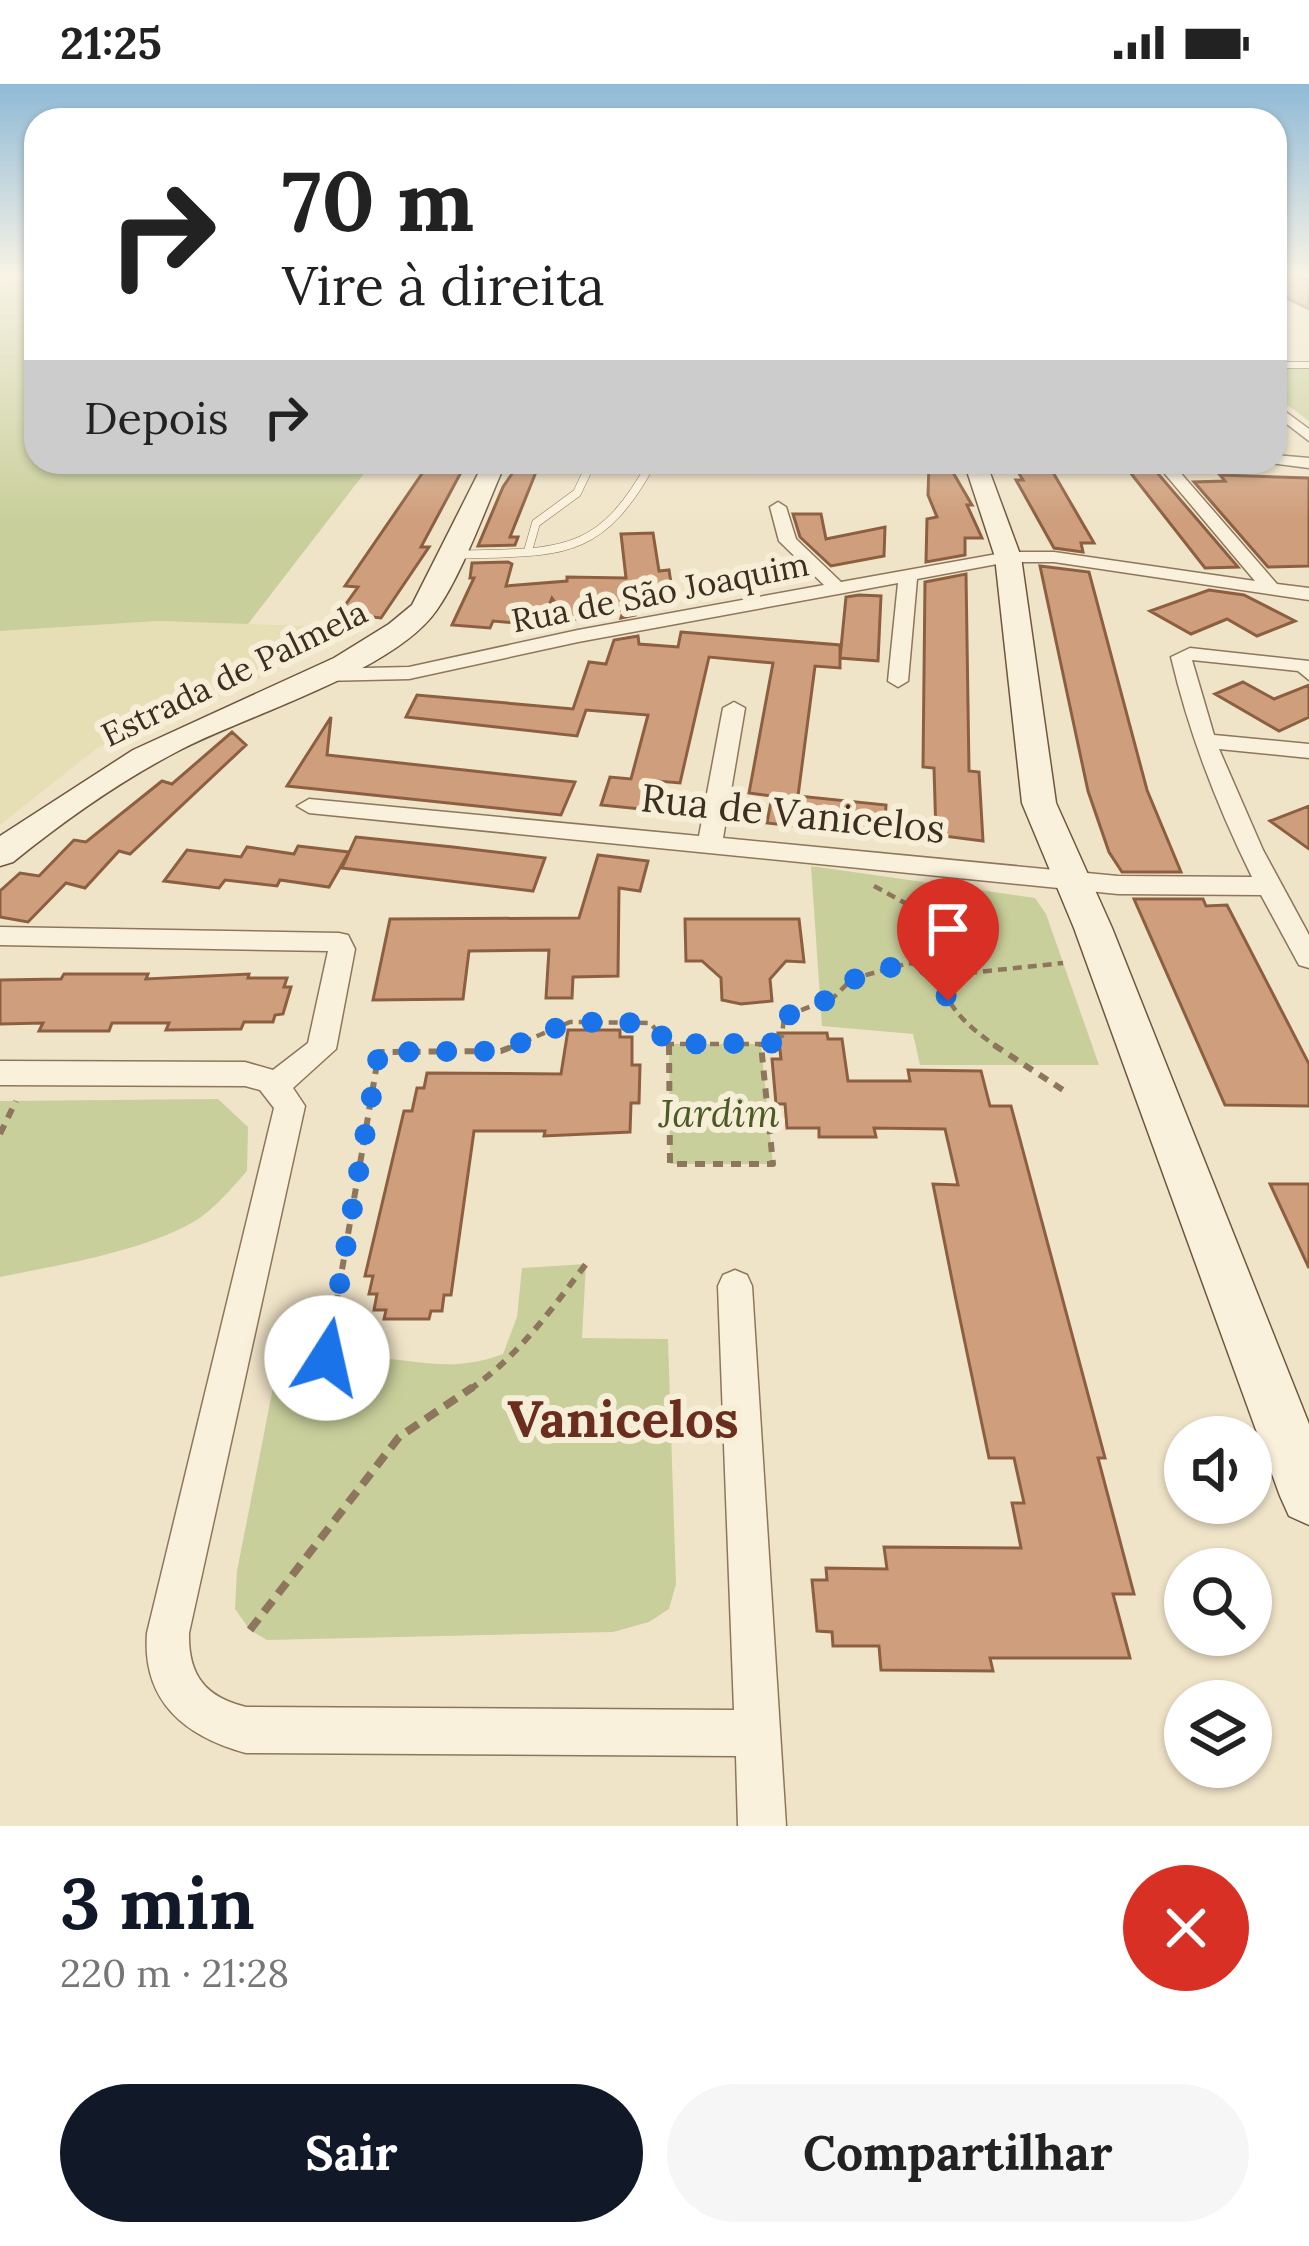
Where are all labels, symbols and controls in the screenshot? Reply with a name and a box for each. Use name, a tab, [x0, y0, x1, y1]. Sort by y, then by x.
text: 21:25	[60, 14, 162, 71]
text: 70 m	[282, 146, 474, 254]
icon: right	[84, 156, 240, 312]
text: Vire à direita	[282, 251, 605, 320]
icon: right	[253, 384, 319, 450]
text: Depois	[84, 389, 229, 446]
street label: Rua de São Joaquim	[508, 543, 812, 641]
street label: Estrada de Palmela	[94, 590, 374, 756]
street label: Rua de Vanicelos	[639, 772, 947, 854]
pin	[897, 878, 999, 1001]
icon: arrive	[915, 896, 981, 962]
park label: Jardim	[658, 1088, 779, 1138]
position arrow	[264, 1295, 390, 1421]
district label: Vanicelos	[507, 1386, 739, 1451]
map controls	[1164, 1416, 1272, 1788]
button: sound	[1164, 1416, 1272, 1524]
button: search	[1164, 1548, 1272, 1656]
button: layers	[1164, 1680, 1272, 1788]
text: 3 min	[60, 1857, 255, 1949]
button: close	[1123, 1865, 1249, 1991]
text: 220 m · 21:28	[60, 1948, 289, 1998]
button: Sair	[60, 2084, 643, 2222]
button: Compartilhar	[667, 2084, 1249, 2222]

